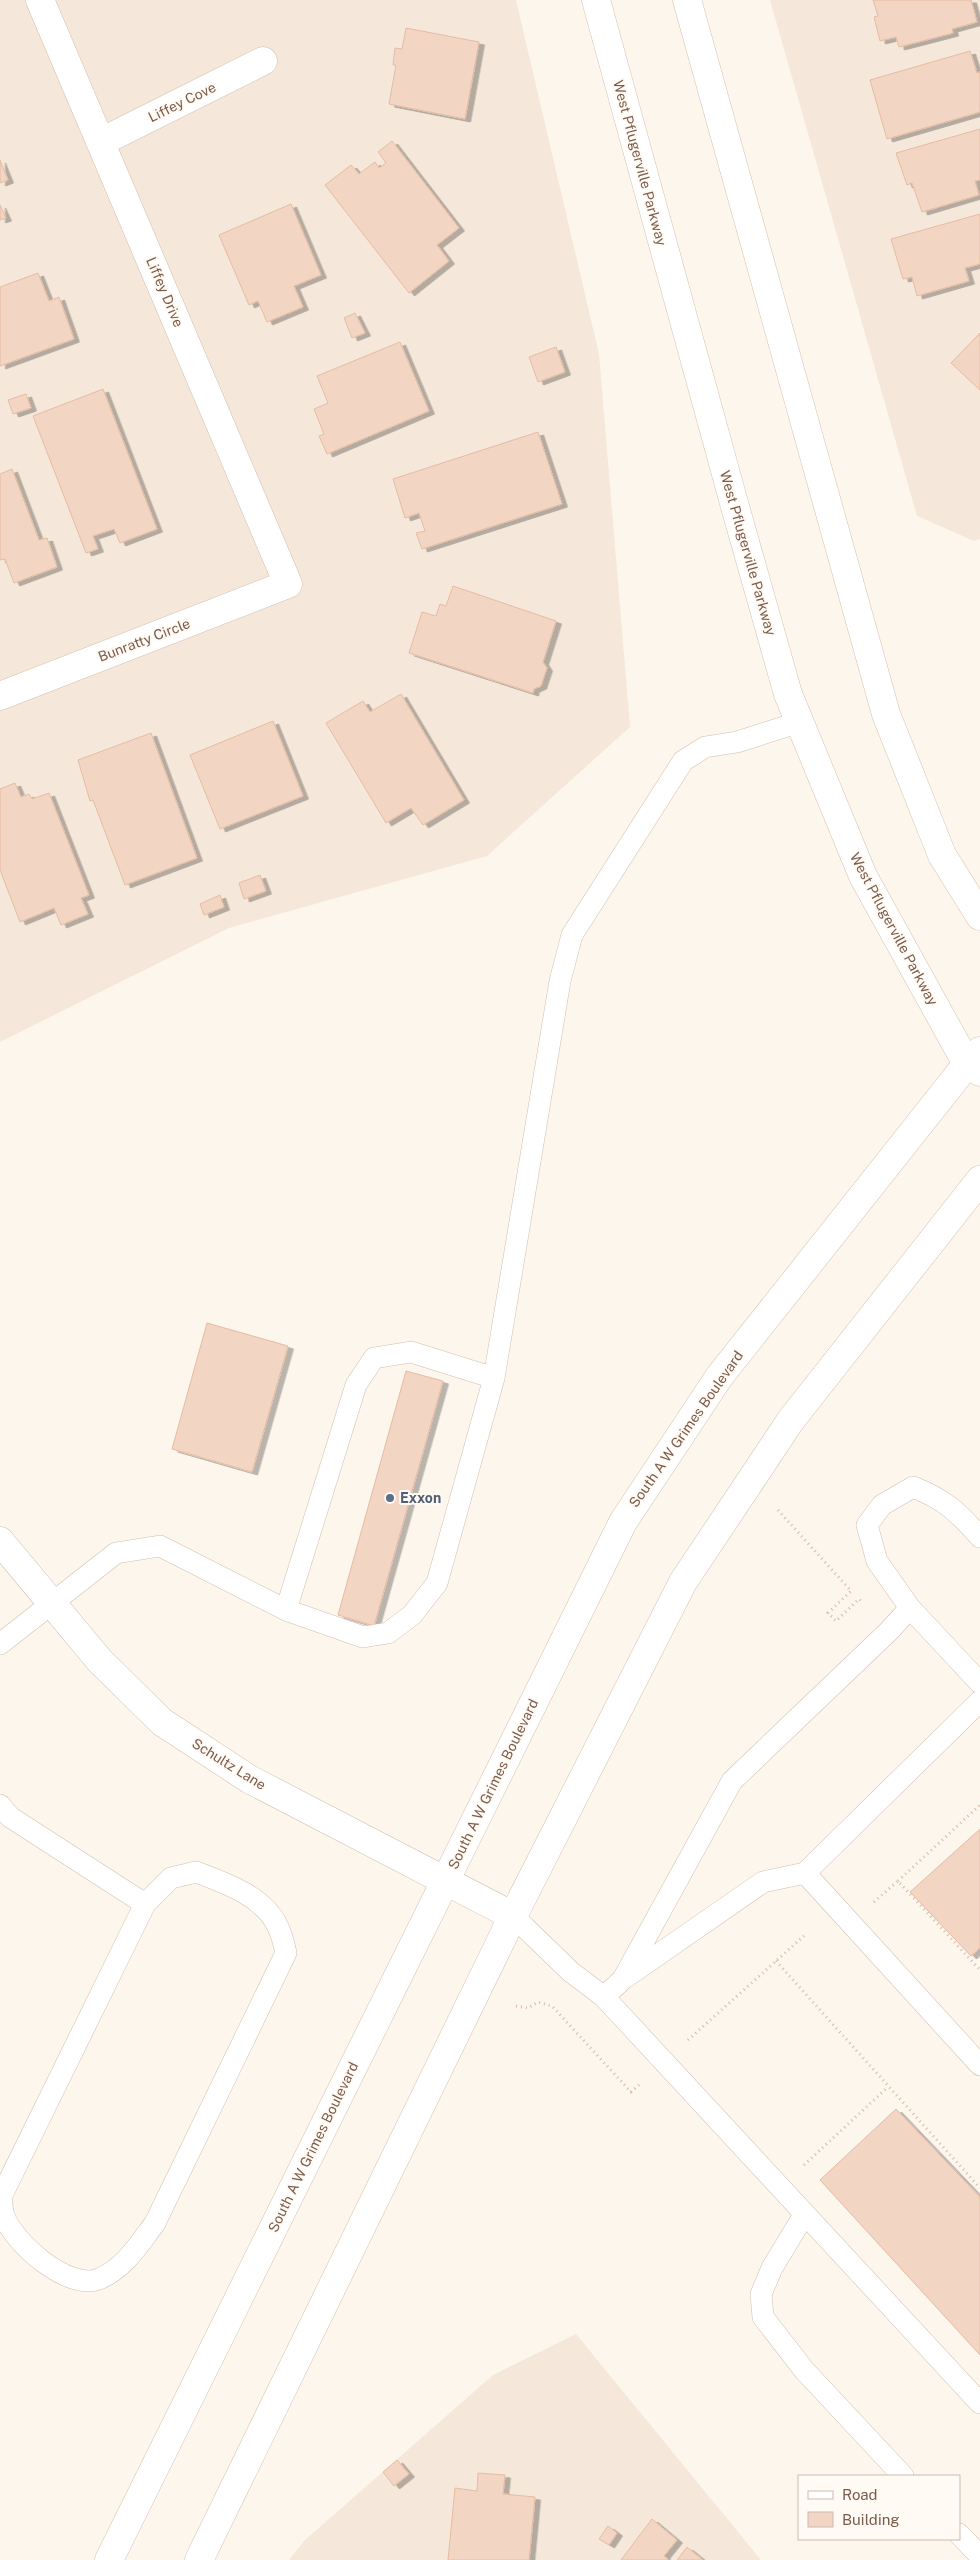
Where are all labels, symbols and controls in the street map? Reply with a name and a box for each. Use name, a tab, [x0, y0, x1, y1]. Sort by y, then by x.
street label: West Pflugerville Parkway	[610, 78, 670, 248]
street label: Liffey Cove	[146, 79, 218, 125]
street label: Liffey Drive	[143, 255, 187, 329]
street label: West Pflugerville Parkway	[717, 469, 779, 638]
street label: Bunratty Circle	[96, 615, 192, 665]
street label: West Pflugerville Parkway	[847, 850, 941, 1009]
street label: South A W Grimes Boulevard	[626, 1348, 746, 1510]
place label: Exxon	[400, 1490, 441, 1506]
marker: Exxon	[384, 1492, 396, 1504]
street label: South A W Grimes Boulevard	[445, 1696, 541, 1872]
street label: Schultz Lane	[189, 1735, 269, 1793]
street label: South A W Grimes Boulevard	[265, 2059, 361, 2235]
legend	[798, 2475, 960, 2540]
text: Road	[842, 2486, 878, 2503]
text: Building	[842, 2511, 900, 2528]

